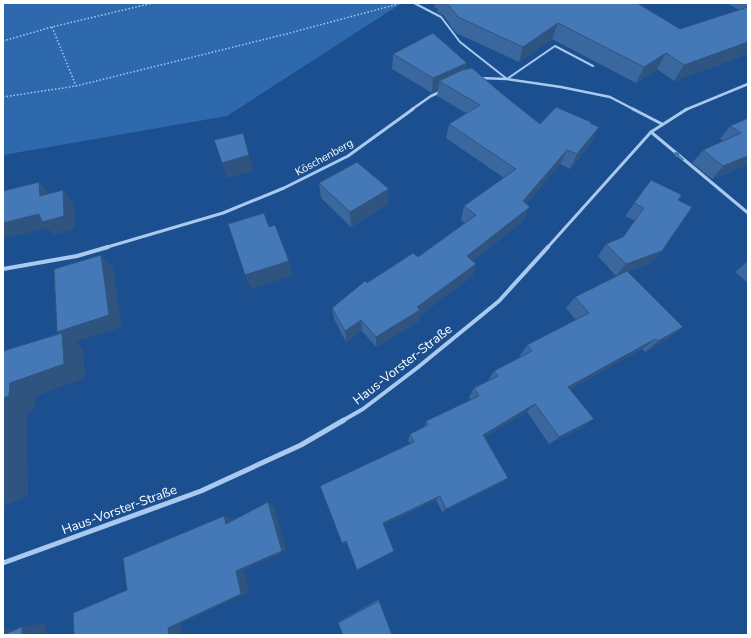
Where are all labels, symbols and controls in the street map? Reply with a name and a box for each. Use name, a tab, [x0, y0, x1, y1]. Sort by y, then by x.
street label: Köschenberg	[293, 135, 356, 180]
one-way arrow	[674, 151, 684, 160]
street label: Haus-Vorster-Straße	[349, 320, 456, 409]
street label: Haus-Vorster-Straße	[59, 481, 180, 539]

